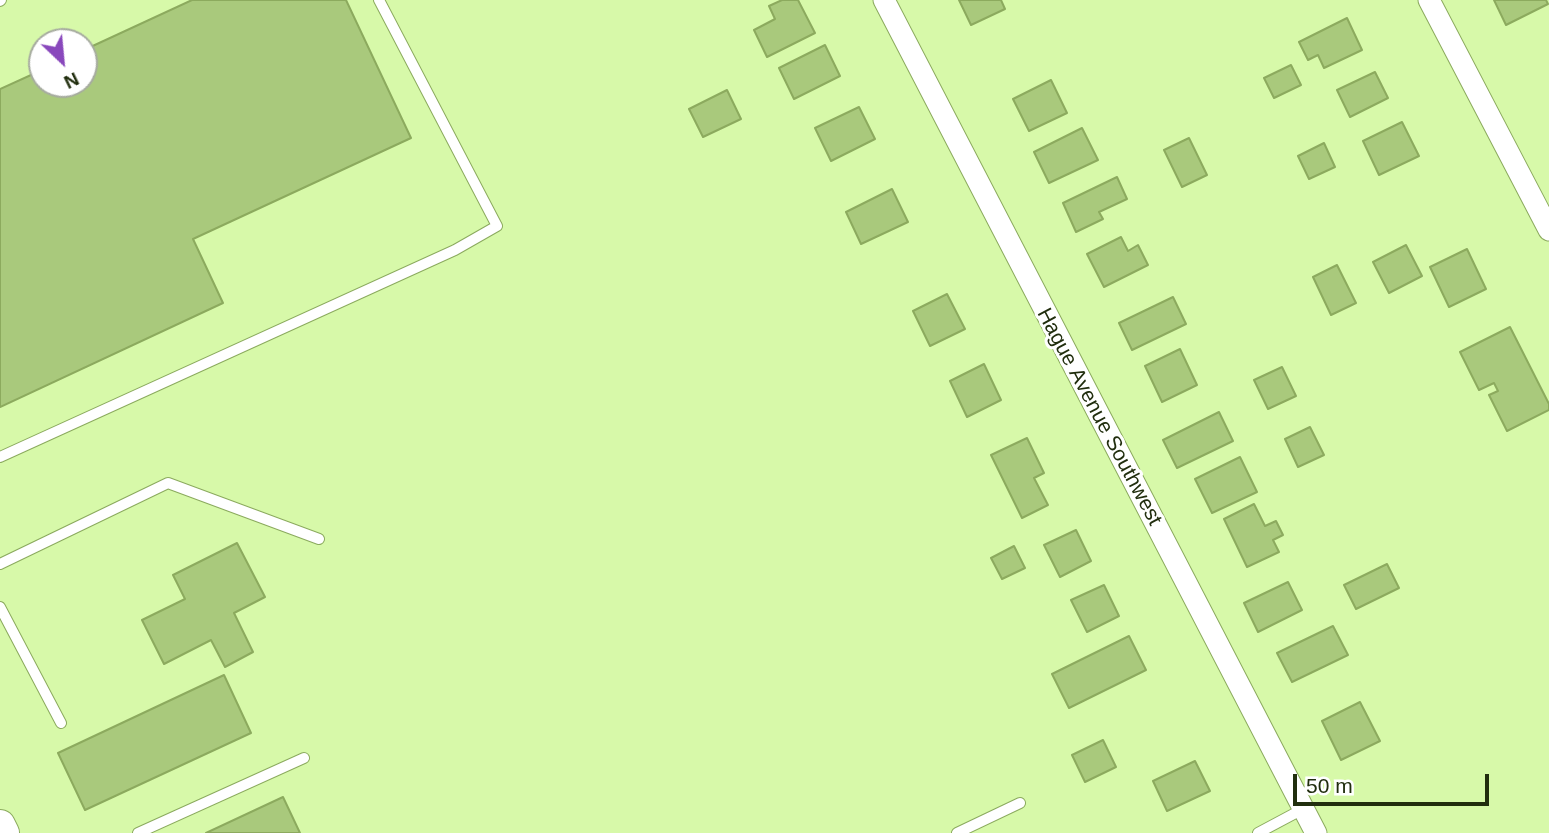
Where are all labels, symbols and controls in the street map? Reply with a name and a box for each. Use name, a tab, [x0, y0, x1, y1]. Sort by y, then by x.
north arrow	[28, 28, 98, 98]
text: N	[61, 68, 82, 93]
street label: Hague Avenue Southwest	[1031, 304, 1167, 530]
scale bar	[1297, 760, 1493, 804]
text: 50 m	[1306, 774, 1353, 797]

